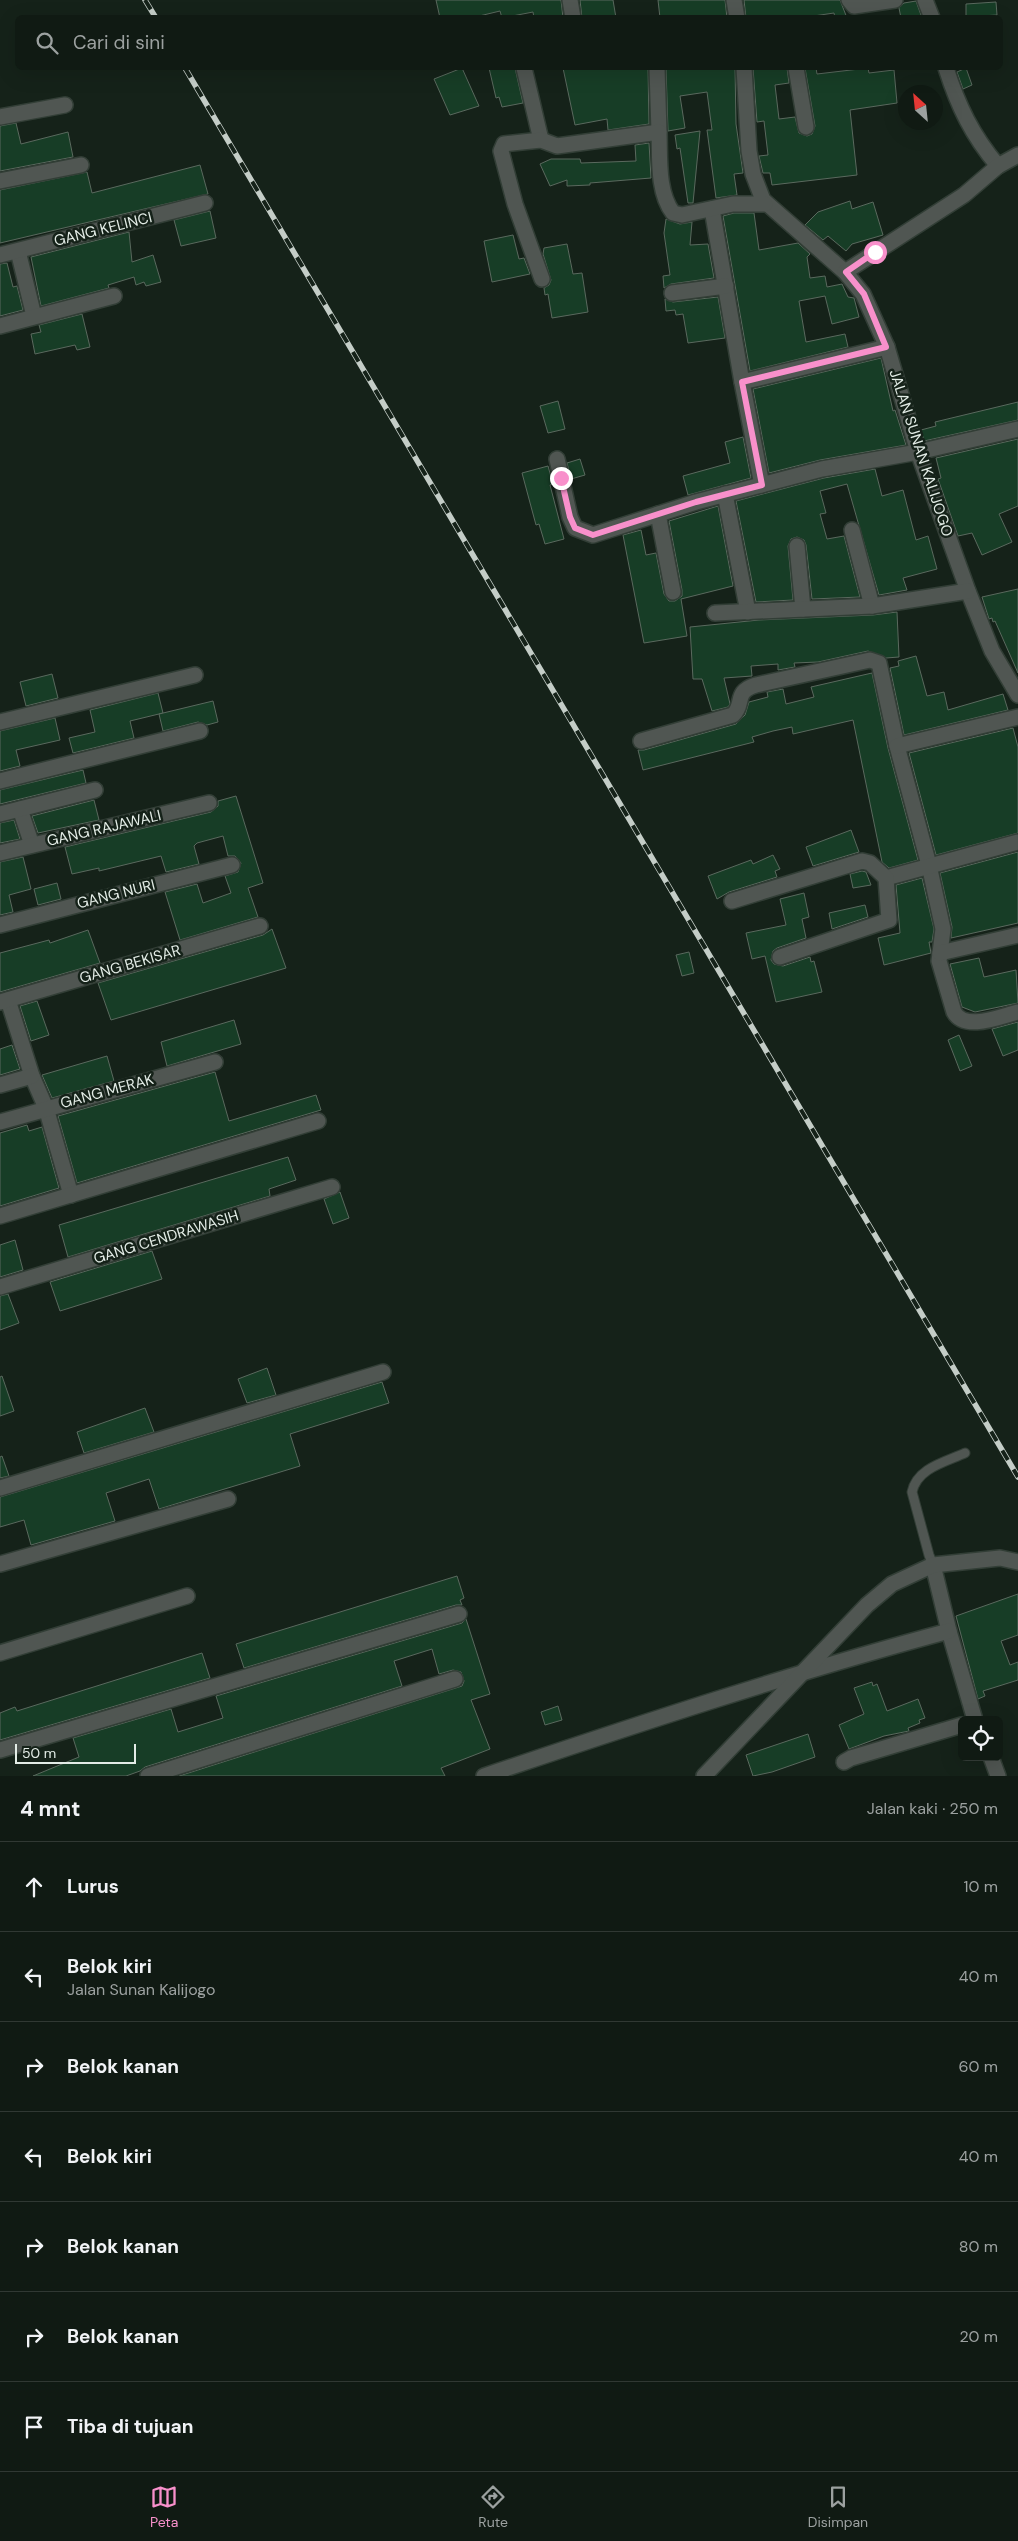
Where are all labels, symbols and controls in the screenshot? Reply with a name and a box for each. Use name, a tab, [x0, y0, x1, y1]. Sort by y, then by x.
search box	[15, 15, 1003, 70]
icon: search	[33, 29, 61, 57]
text: Cari di sini	[73, 30, 165, 55]
north arrow	[898, 85, 943, 130]
street label: GANG KELINCI	[52, 207, 154, 251]
route start	[864, 241, 887, 264]
street label: JALAN SUNAN KALIJOGO	[884, 367, 958, 539]
route end	[550, 467, 573, 490]
street label: GANG RAJAWALI	[45, 805, 163, 851]
street label: GANG NURI	[75, 875, 157, 913]
street label: GANG BEKISAR	[77, 940, 183, 988]
street label: GANG MERAK	[58, 1069, 156, 1113]
street label: GANG CENDRAWASIH	[91, 1205, 241, 1269]
map controls	[958, 1716, 1003, 1761]
button: locate	[958, 1716, 1003, 1761]
scale bar	[15, 1741, 136, 1764]
text: 50 m	[22, 1744, 56, 1762]
text: 4 mnt	[20, 1795, 80, 1823]
text: Jalan kaki · 250 m	[867, 1798, 998, 1819]
icon: ahead	[20, 1873, 48, 1901]
text: Lurus	[67, 1874, 119, 1899]
text: 10 m	[964, 1876, 998, 1897]
text: Belok kiri	[67, 1954, 152, 1979]
icon: left	[20, 1963, 48, 1991]
text: 40 m	[959, 1966, 998, 1987]
text: Jalan Sunan Kalijogo	[67, 1979, 215, 2000]
icon: right	[20, 2053, 48, 2081]
text: Belok kanan	[67, 2054, 179, 2079]
text: 60 m	[958, 2056, 998, 2077]
icon: left	[20, 2143, 48, 2171]
text: Belok kiri	[67, 2144, 152, 2169]
text: 40 m	[959, 2146, 998, 2167]
icon: right	[20, 2233, 48, 2261]
text: Belok kanan	[67, 2234, 179, 2259]
text: 80 m	[959, 2236, 998, 2257]
icon: right	[20, 2323, 48, 2351]
text: Belok kanan	[67, 2324, 179, 2349]
text: 20 m	[959, 2326, 998, 2347]
icon: arrive	[20, 2413, 48, 2441]
text: Tiba di tujuan	[67, 2414, 193, 2439]
tab: Peta	[150, 2483, 178, 2531]
tab: Rute	[478, 2483, 508, 2531]
tab: Disimpan	[808, 2483, 868, 2531]

